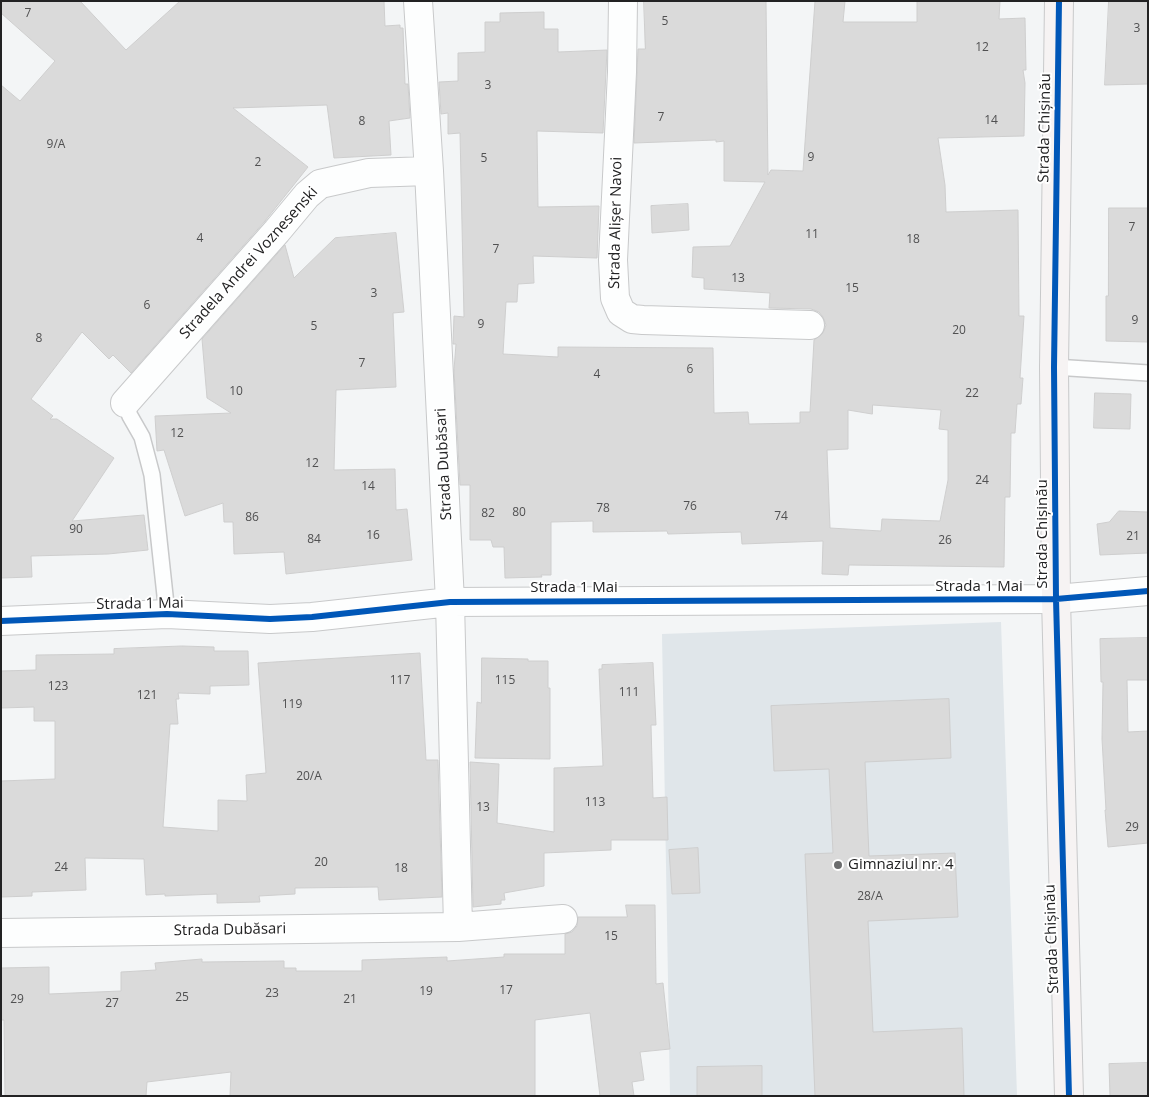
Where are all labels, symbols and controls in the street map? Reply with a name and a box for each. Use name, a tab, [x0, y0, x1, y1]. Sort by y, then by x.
house number: 7	[25, 7, 31, 21]
house number: 5	[662, 15, 668, 29]
house number: 3	[1134, 22, 1140, 36]
house number: 12	[975, 41, 989, 55]
street label: Strada Chișinău	[1035, 73, 1055, 183]
house number: 3	[485, 79, 491, 93]
house number: 7	[658, 111, 664, 125]
house number: 14	[984, 114, 998, 128]
house number: 8	[359, 115, 365, 129]
house number: 9/A	[47, 138, 65, 152]
house number: 9	[808, 151, 814, 165]
house number: 5	[481, 152, 487, 166]
house number: 2	[255, 156, 261, 170]
street label: Strada Alișer Navoi	[606, 157, 626, 289]
street label: Stradela Andrei Voznesenski	[176, 183, 322, 343]
house number: 7	[1129, 221, 1135, 235]
house number: 11	[805, 228, 819, 242]
house number: 4	[197, 232, 203, 246]
house number: 18	[906, 233, 920, 247]
house number: 7	[493, 243, 499, 257]
house number: 13	[731, 272, 745, 286]
house number: 15	[845, 282, 859, 296]
house number: 3	[371, 287, 377, 301]
house number: 6	[144, 299, 150, 313]
house number: 9	[1132, 314, 1138, 328]
house number: 9	[478, 318, 484, 332]
house number: 5	[311, 320, 317, 334]
house number: 20	[952, 324, 966, 338]
house number: 8	[36, 332, 42, 346]
house number: 7	[359, 357, 365, 371]
house number: 6	[687, 363, 693, 377]
house number: 4	[594, 368, 600, 382]
house number: 10	[229, 385, 243, 399]
house number: 22	[965, 387, 979, 401]
street label: Strada Dubăsari	[432, 407, 456, 521]
house number: 12	[170, 427, 184, 441]
house number: 12	[305, 457, 319, 471]
house number: 24	[975, 474, 989, 488]
street label: Strada Chișinău	[1034, 479, 1052, 589]
house number: 14	[361, 480, 375, 494]
house number: 76	[683, 500, 697, 514]
house number: 78	[596, 502, 610, 516]
house number: 80	[512, 506, 526, 520]
house number: 82	[481, 507, 495, 521]
house number: 74	[774, 510, 788, 524]
house number: 86	[245, 511, 259, 525]
house number: 90	[69, 523, 83, 537]
house number: 16	[366, 529, 380, 543]
house number: 21	[1126, 530, 1140, 544]
house number: 84	[307, 533, 321, 547]
house number: 26	[938, 534, 952, 548]
street label: Strada 1 Mai	[935, 578, 1023, 596]
street label: Strada 1 Mai	[530, 579, 618, 597]
street label: Strada 1 Mai	[96, 594, 184, 614]
house number: 117	[390, 674, 410, 688]
house number: 115	[495, 674, 515, 688]
house number: 123	[48, 680, 68, 694]
house number: 111	[619, 686, 639, 700]
house number: 121	[137, 689, 157, 703]
house number: 119	[282, 698, 302, 712]
house number: 20/A	[296, 770, 322, 784]
house number: 113	[585, 796, 605, 810]
house number: 13	[476, 801, 490, 815]
house number: 29	[1125, 821, 1139, 835]
house number: 20	[314, 856, 328, 870]
place label: Gimnaziul nr. 4	[848, 856, 954, 874]
marker: Gimnaziul nr. 4	[832, 859, 844, 871]
house number: 24	[54, 861, 68, 875]
house number: 18	[394, 862, 408, 876]
street label: Strada Chișinău	[1041, 884, 1063, 994]
house number: 28/A	[857, 890, 883, 904]
street label: Strada Dubăsari	[174, 920, 286, 940]
house number: 15	[604, 930, 618, 944]
house number: 17	[499, 984, 513, 998]
house number: 19	[419, 985, 433, 999]
house number: 23	[265, 987, 279, 1001]
house number: 25	[175, 991, 189, 1005]
house number: 29	[10, 993, 24, 1007]
house number: 21	[343, 993, 357, 1007]
house number: 27	[105, 997, 119, 1011]

